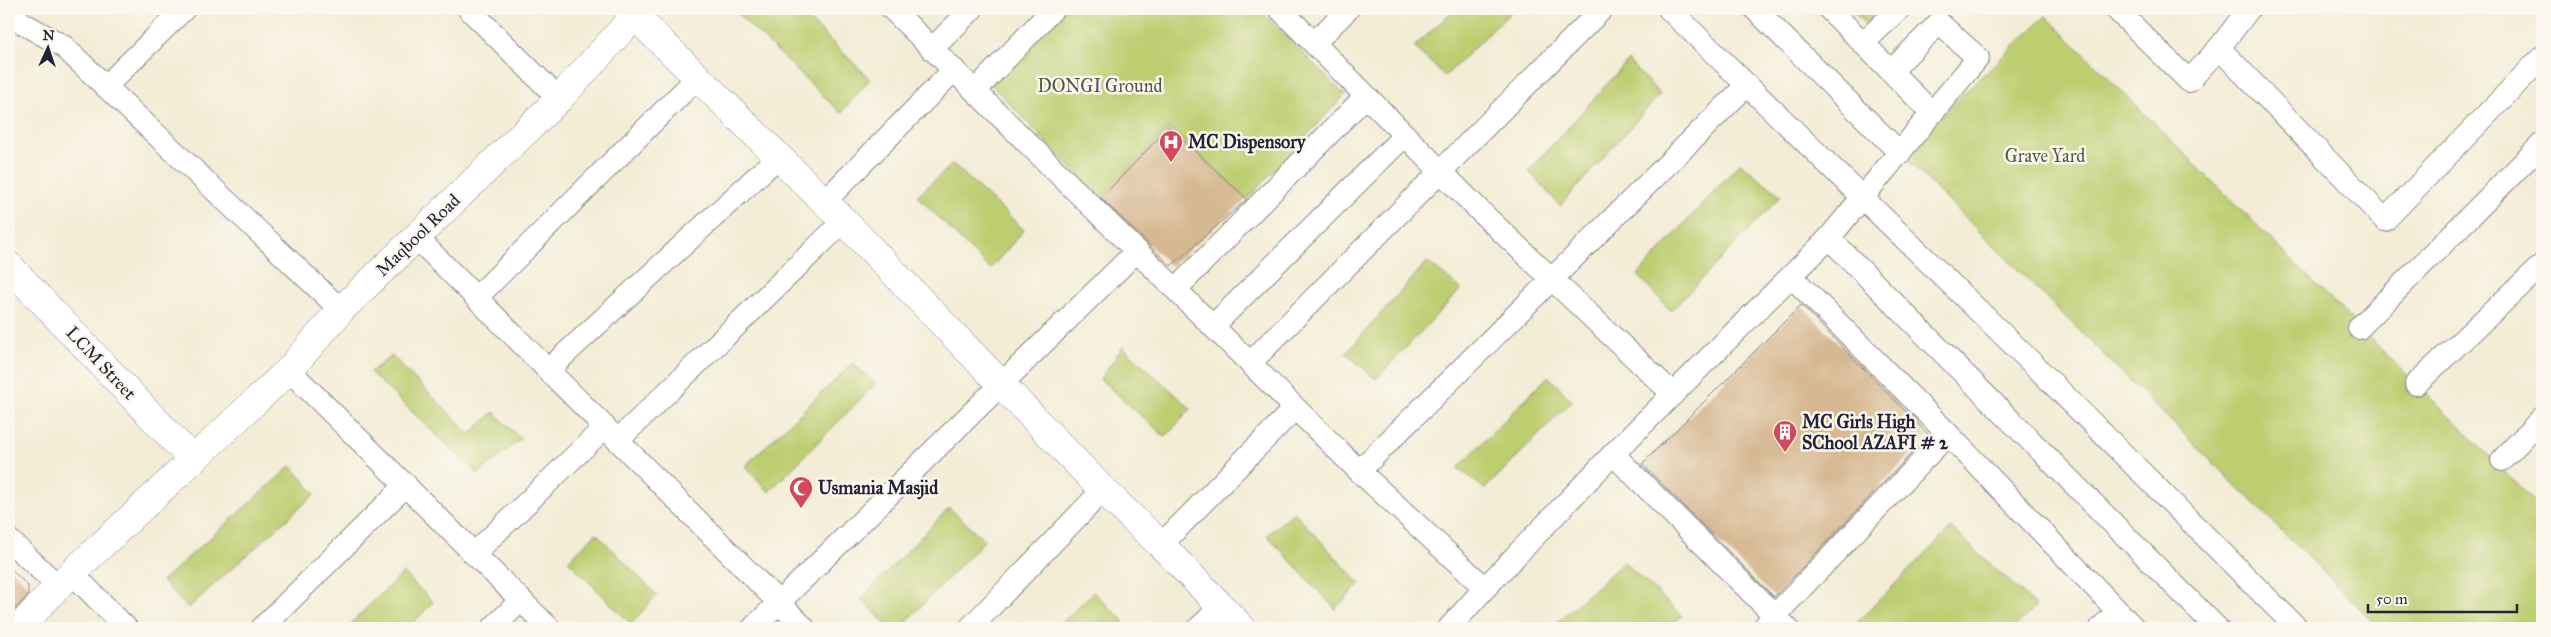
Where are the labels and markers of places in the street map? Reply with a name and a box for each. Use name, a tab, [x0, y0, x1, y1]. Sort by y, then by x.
hospital icon: MC Dispensory	[1158, 129, 1184, 163]
place label: MC Dispensory	[1188, 131, 1307, 154]
place label: MC Girls High SChool AZAFI # 2	[1802, 411, 1949, 454]
building icon: MC Girls High SChool AZAFI # 2	[1772, 419, 1798, 453]
mosque icon: Usmania Masjid	[788, 475, 814, 509]
place label: Usmania Masjid	[818, 477, 939, 500]

